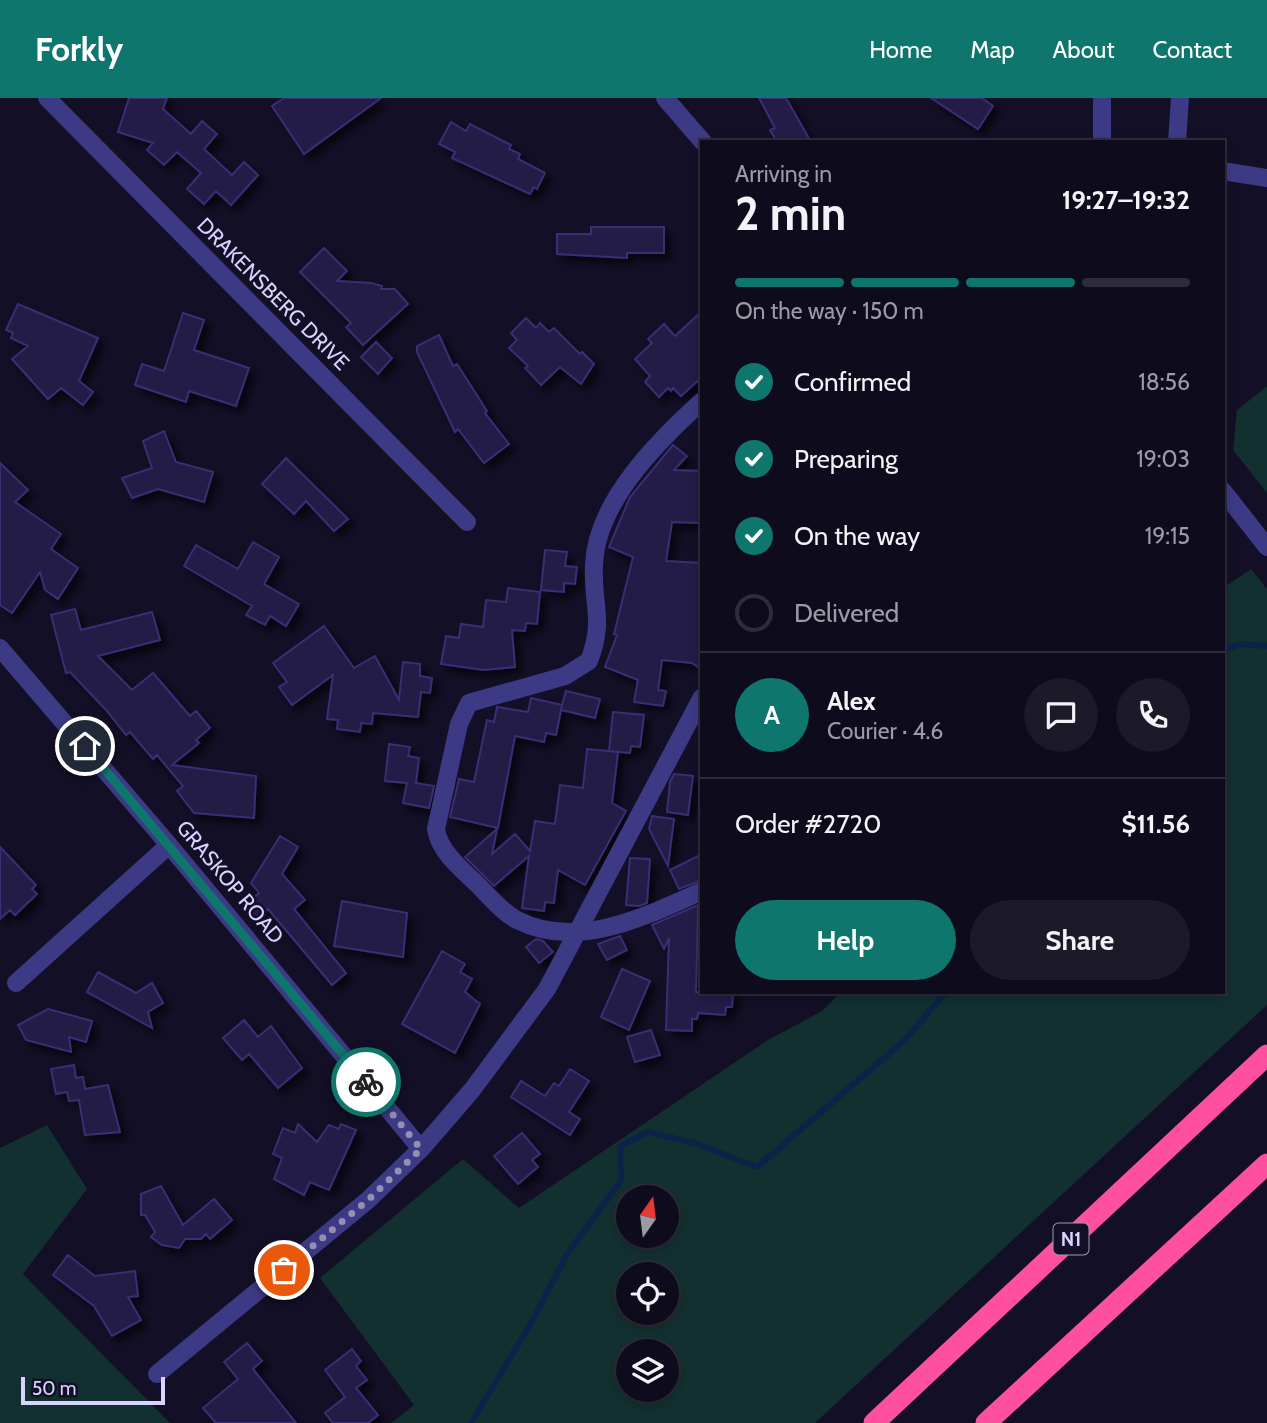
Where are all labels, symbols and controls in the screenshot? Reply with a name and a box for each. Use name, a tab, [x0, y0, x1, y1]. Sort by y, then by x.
text: Forkly	[35, 29, 123, 69]
text: Home	[869, 35, 932, 64]
text: Map	[970, 35, 1015, 64]
text: About	[1053, 35, 1115, 64]
text: Contact	[1153, 35, 1232, 64]
text: Arriving in	[735, 160, 832, 188]
text: 19:27–19:32	[1062, 184, 1190, 216]
text: 2 min	[735, 186, 846, 242]
street label: DRAKENSBERG DRIVE	[192, 212, 355, 375]
text: On the way · 150 m	[735, 297, 924, 325]
icon: check	[735, 363, 773, 401]
text: Confirmed	[794, 366, 911, 398]
text: 18:56	[1138, 368, 1190, 396]
icon: check	[735, 440, 773, 478]
text: Preparing	[794, 443, 898, 475]
text: 19:03	[1136, 445, 1190, 473]
icon: check	[735, 517, 773, 555]
text: On the way	[794, 520, 920, 552]
text: 19:15	[1145, 522, 1190, 550]
text: Delivered	[794, 597, 899, 629]
button: chat	[1024, 678, 1098, 752]
button: phone	[1116, 678, 1190, 752]
text: Alex	[827, 685, 876, 717]
text: A	[764, 699, 780, 731]
pin	[55, 716, 115, 776]
text: Courier · 4.6	[827, 717, 943, 745]
icon: home	[66, 727, 104, 765]
text: Order #2720	[735, 808, 881, 840]
text: $11.56	[1121, 808, 1190, 840]
street label: GRASKOP ROAD	[172, 815, 289, 948]
button: Help	[735, 900, 956, 980]
button: Share	[970, 900, 1190, 980]
courier	[331, 1047, 401, 1117]
icon: bike	[347, 1063, 385, 1101]
north arrow	[616, 1185, 679, 1248]
map controls	[616, 1185, 679, 1402]
road number: N1	[1054, 1224, 1088, 1254]
pin	[254, 1240, 314, 1300]
icon: bag	[265, 1251, 303, 1289]
button: locate	[616, 1262, 679, 1325]
button: layers	[616, 1339, 679, 1402]
scale bar	[21, 1374, 164, 1406]
text: 50 m	[32, 1377, 76, 1400]

